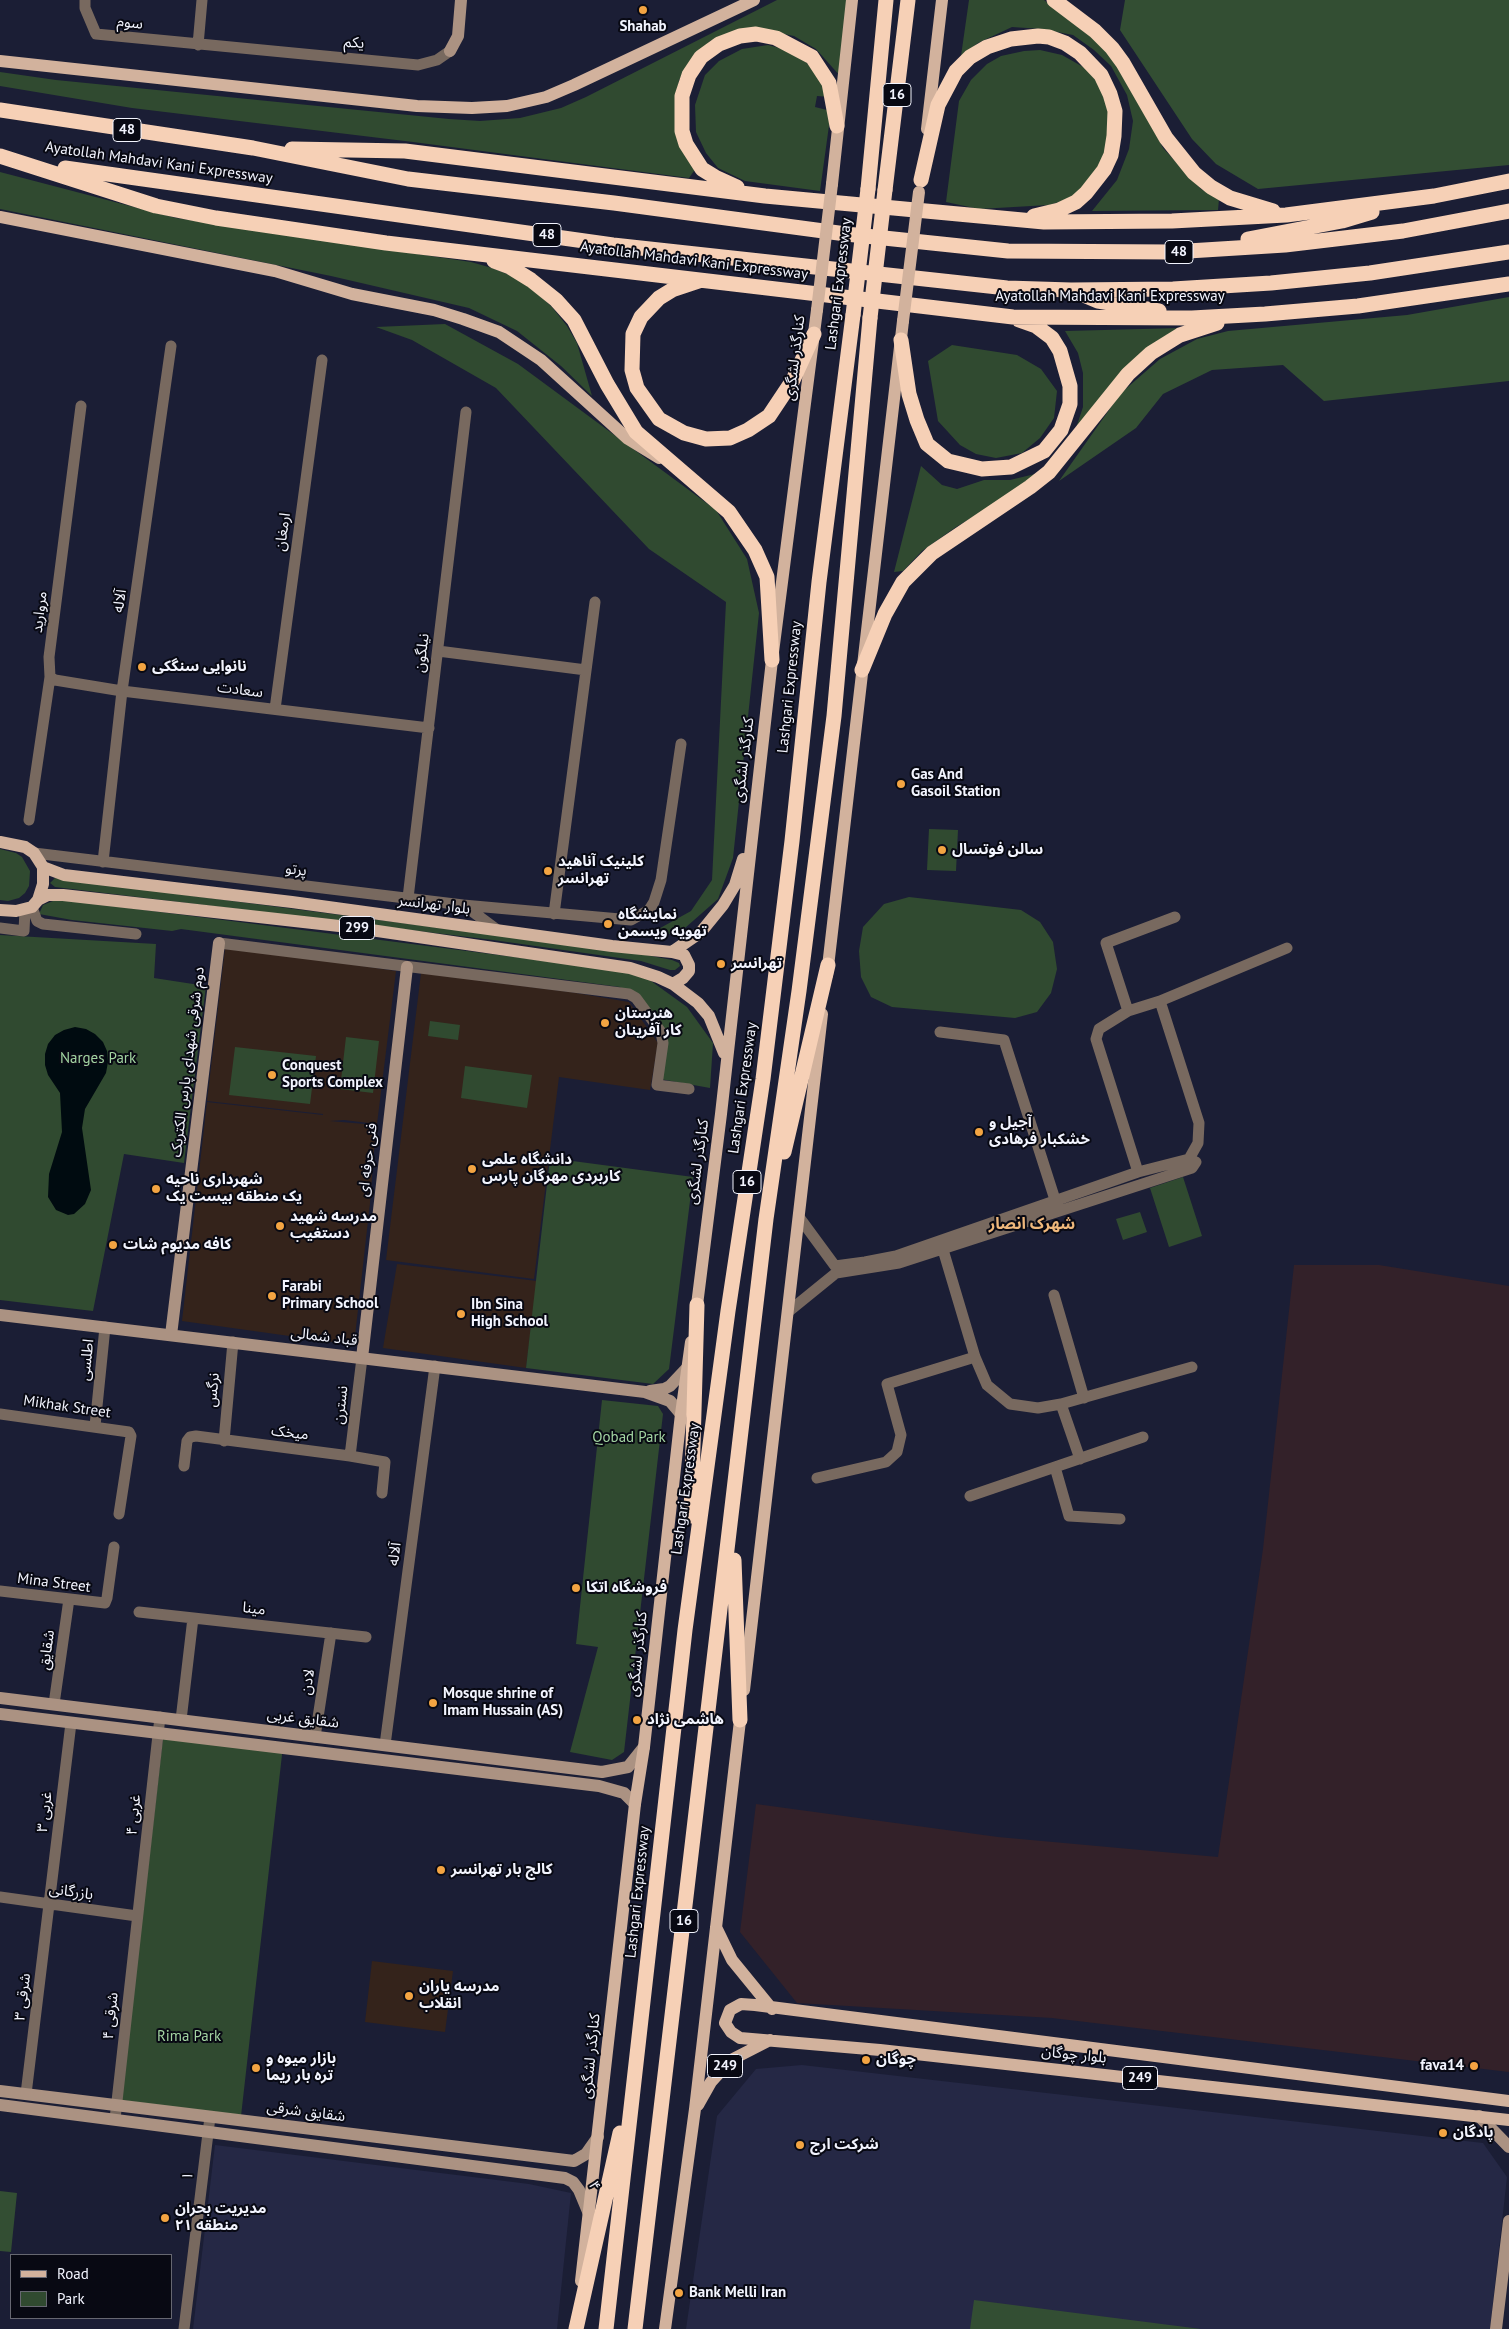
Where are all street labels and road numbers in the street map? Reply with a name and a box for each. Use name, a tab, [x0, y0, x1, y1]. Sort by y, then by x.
street label: سوم	[116, 13, 144, 33]
street label: یکم	[343, 33, 365, 53]
road number: 16	[883, 84, 911, 106]
road number: 48	[113, 118, 141, 142]
street label: Ayatollah Mahdavi Kani Expressway	[44, 138, 274, 188]
street label: Lashgari Expressway	[822, 217, 856, 351]
road number: 48	[533, 224, 561, 246]
street label: Ayatollah Mahdavi Kani Expressway	[579, 238, 809, 284]
road number: 48	[1165, 240, 1193, 264]
street label: Ayatollah Mahdavi Kani Expressway	[995, 288, 1225, 306]
street label: کنارگذر لشگری	[781, 314, 809, 402]
street label: ارمغان	[271, 512, 295, 552]
street label: آلاله	[109, 588, 131, 614]
street label: مروارید	[29, 590, 51, 634]
street label: Lashgari Expressway	[774, 620, 806, 754]
street label: نیلگون	[411, 632, 433, 674]
street label: سعادت	[216, 678, 264, 702]
street label: کنارگذر لشگری	[730, 716, 758, 804]
street label: پرتو	[284, 860, 308, 880]
street label: بلوار تهرانسر	[397, 892, 471, 918]
road number: 299	[340, 916, 374, 940]
street label: دوم شرقی شهدای پارس الکتریک	[167, 966, 209, 1158]
street label: Lashgari Expressway	[725, 1021, 761, 1155]
street label: کنارگذر لشگری	[683, 1118, 713, 1206]
street label: فنی حرفه ای	[355, 1122, 381, 1198]
road number: 16	[733, 1170, 761, 1194]
street label: قباد شمالی	[290, 1324, 358, 1350]
street label: اطلسی	[76, 1338, 98, 1382]
street label: نرگس	[203, 1372, 223, 1408]
street label: نسترن	[330, 1385, 352, 1425]
street label: Mikhak Street	[22, 1392, 112, 1422]
street label: میخک	[270, 1422, 310, 1444]
street label: Lashgari Expressway	[668, 1422, 704, 1556]
street label: آلاله	[385, 1541, 405, 1567]
street label: Mina Street	[16, 1570, 92, 1596]
street label: مینا	[242, 1599, 266, 1619]
street label: کنارگذر لشگری	[625, 1610, 651, 1698]
street label: شقایق	[35, 1629, 59, 1671]
street label: لادن	[297, 1668, 319, 1696]
street label: شقایق غربی	[266, 1706, 340, 1732]
street label: ۳ غربی	[34, 1791, 56, 1833]
street label: ۴ غربی	[123, 1794, 145, 1836]
street label: Lashgari Expressway	[622, 1825, 654, 1959]
street label: بازرگانی	[48, 1880, 94, 1904]
road number: 16	[670, 1910, 698, 1932]
street label: ۳ شرقی	[11, 1972, 35, 2022]
street label: ۴ شرقی	[100, 1991, 122, 2041]
street label: کنارگذر لشگری	[578, 2012, 604, 2100]
street label: بلوار چوگان	[1041, 2043, 1107, 2067]
road number: 249	[708, 2054, 742, 2078]
road number: 249	[1122, 2066, 1158, 2090]
street label: شقایق شرقی	[266, 2098, 346, 2126]
street label: ۱	[179, 2171, 197, 2181]
street label: ۴	[584, 2178, 604, 2194]

